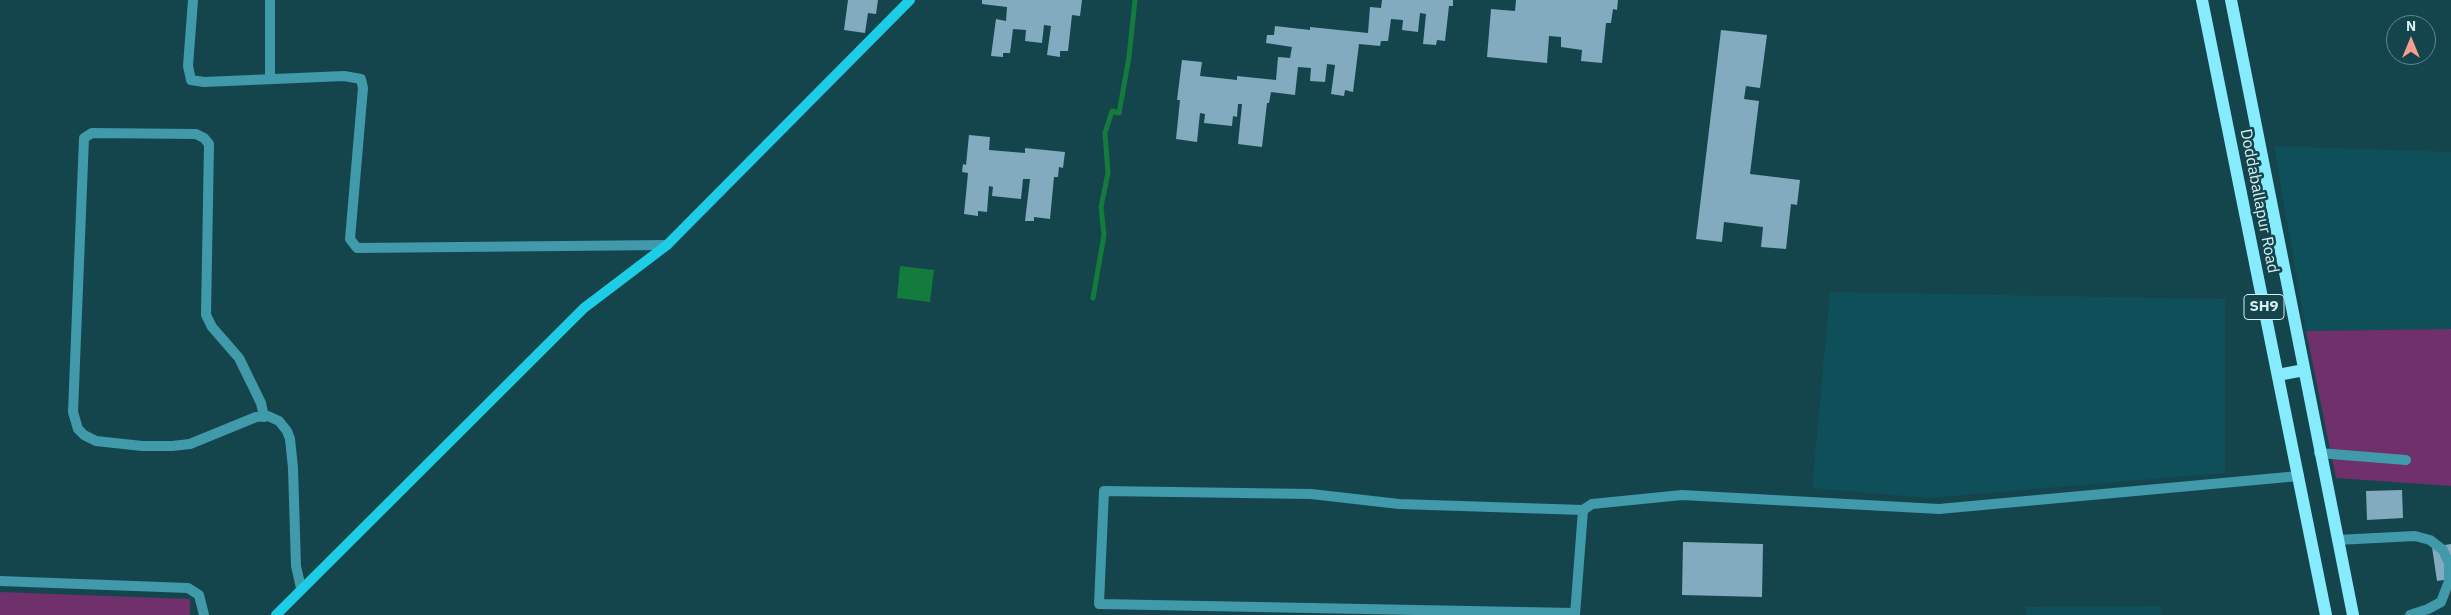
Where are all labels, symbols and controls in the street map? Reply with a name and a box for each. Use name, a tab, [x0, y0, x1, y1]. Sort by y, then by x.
north arrow	[2386, 15, 2436, 65]
text: N	[2406, 17, 2416, 35]
street label: Doddaballapur Road	[2236, 127, 2282, 275]
road number: SH9	[2244, 294, 2284, 320]

